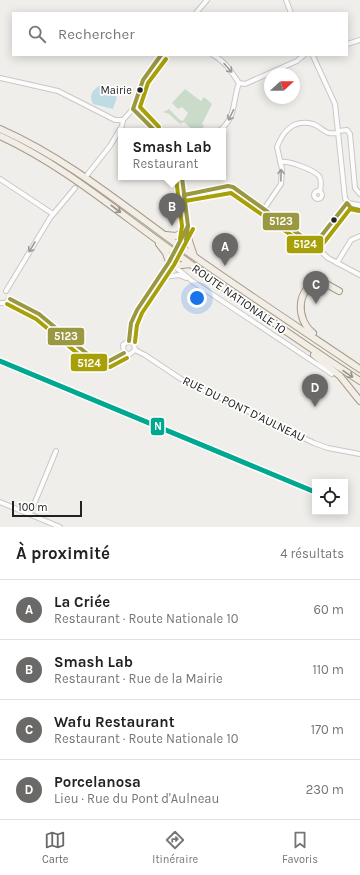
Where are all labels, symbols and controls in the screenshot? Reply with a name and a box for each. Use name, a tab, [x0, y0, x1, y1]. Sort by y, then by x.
search box	[12, 12, 348, 56]
icon: search	[26, 23, 48, 45]
text: Rechercher	[58, 25, 135, 43]
one-way arrow	[223, 62, 232, 73]
north arrow	[264, 68, 300, 104]
place label: Mairie	[100, 84, 132, 97]
marker: Mairie	[135, 85, 145, 95]
one-way arrow	[227, 109, 234, 121]
popup	[118, 128, 226, 180]
text: Smash Lab	[132, 138, 212, 156]
text: Restaurant	[132, 156, 198, 171]
one-way arrow	[278, 169, 285, 182]
pin: B	[159, 193, 185, 226]
one-way arrow	[110, 204, 121, 213]
line badge: 5123	[262, 212, 300, 231]
text: 5123	[269, 215, 293, 228]
unlabelled marker	[329, 215, 339, 225]
pin: A	[212, 233, 238, 266]
line badge: 5124	[286, 235, 324, 254]
text: 5124	[293, 238, 317, 251]
one-way arrow	[28, 241, 36, 253]
street label: ROUTE NATIONALE 10	[189, 261, 289, 337]
pin: C	[303, 271, 329, 304]
your location	[187, 288, 207, 308]
line badge: 5123	[47, 327, 85, 346]
text: 5123	[54, 330, 78, 343]
line badge: 5124	[70, 353, 108, 372]
text: 5124	[77, 357, 101, 370]
one-way arrow	[343, 370, 354, 378]
street label: RUE DU PONT D'AULNEAU	[181, 373, 307, 445]
pin: D	[302, 374, 328, 407]
line badge: N	[150, 417, 165, 436]
text: N	[154, 420, 162, 433]
map controls	[312, 479, 348, 515]
button: locate	[312, 479, 348, 515]
scale bar	[12, 499, 82, 518]
text: 100 m	[18, 501, 48, 514]
text: À proximité	[16, 543, 110, 563]
text: 4 résultats	[280, 546, 344, 561]
text: La Criée	[54, 593, 110, 611]
text: A	[25, 602, 33, 617]
text: 60 m	[314, 602, 344, 617]
text: Restaurant · Route Nationale 10	[54, 611, 238, 626]
text: Smash Lab	[54, 653, 133, 671]
text: B	[25, 662, 33, 677]
text: 110 m	[312, 662, 344, 677]
text: Restaurant · Rue de la Mairie	[54, 671, 223, 686]
text: Wafu Restaurant	[54, 713, 175, 731]
text: C	[25, 722, 33, 737]
text: 170 m	[311, 722, 344, 737]
text: Restaurant · Route Nationale 10	[54, 731, 238, 746]
text: Porcelanosa	[54, 773, 141, 791]
text: D	[25, 782, 33, 797]
text: 230 m	[306, 782, 344, 797]
text: Lieu · Rue du Pont d'Aulneau	[54, 791, 219, 806]
tab: Carte	[42, 829, 68, 866]
tab: Itinéraire	[152, 829, 198, 866]
tab: Favoris	[282, 829, 318, 866]

